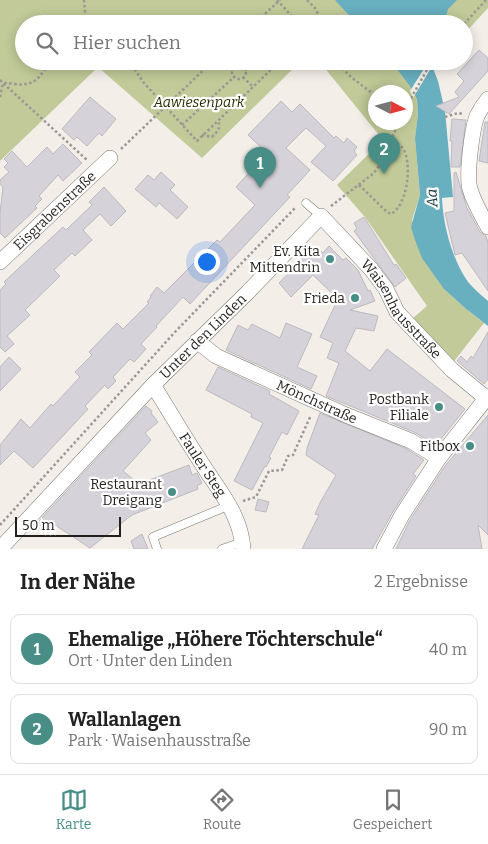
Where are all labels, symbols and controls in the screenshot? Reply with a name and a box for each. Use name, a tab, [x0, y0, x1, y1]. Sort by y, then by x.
search box	[15, 15, 473, 70]
icon: search	[33, 29, 61, 57]
text: Hier suchen	[73, 31, 181, 54]
north arrow	[368, 85, 413, 130]
park label: Aawiesenpark	[153, 94, 245, 111]
pin: 2	[368, 133, 400, 174]
pin: 1	[244, 147, 276, 188]
street label: Eisgrabenstraße	[10, 168, 100, 254]
water label: Aa	[423, 188, 442, 209]
place label: Ev. Kita Mittendrin	[250, 243, 320, 276]
your location	[194, 249, 220, 275]
marker: Ev. Kita Mittendrin	[324, 253, 336, 265]
street label: Waisenhausstraße	[357, 256, 445, 362]
place label: Frieda	[304, 290, 345, 307]
street label: Unter den Linden	[156, 291, 250, 383]
marker: Frieda	[349, 292, 361, 304]
street label: Mönchstraße	[274, 377, 360, 428]
place label: Postbank Filiale	[369, 391, 429, 424]
marker: Postbank Filiale	[433, 401, 445, 413]
street label: Fauler Steg	[175, 430, 230, 500]
place label: Fitbox	[420, 438, 460, 455]
marker: Fitbox	[464, 440, 476, 452]
place label: Restaurant Dreigang	[90, 476, 162, 509]
marker: Restaurant Dreigang	[166, 486, 178, 498]
scale bar	[15, 514, 121, 537]
text: 50 m	[22, 517, 55, 534]
text: In der Nähe	[20, 569, 135, 595]
text: 2 Ergebnisse	[374, 572, 468, 591]
text: Ehemalige „Höhere Töchterschule“	[68, 628, 383, 651]
text: 1	[34, 640, 40, 659]
text: 40 m	[429, 640, 467, 659]
text: Ort · Unter den Linden	[68, 651, 232, 670]
text: Wallanlagen	[68, 708, 181, 731]
text: 2	[32, 720, 42, 739]
text: 90 m	[429, 720, 467, 739]
text: Park · Waisenhausstraße	[68, 731, 251, 750]
tab: Karte	[56, 786, 92, 833]
tab: Route	[203, 786, 241, 833]
tab: Gespeichert	[353, 786, 432, 833]

